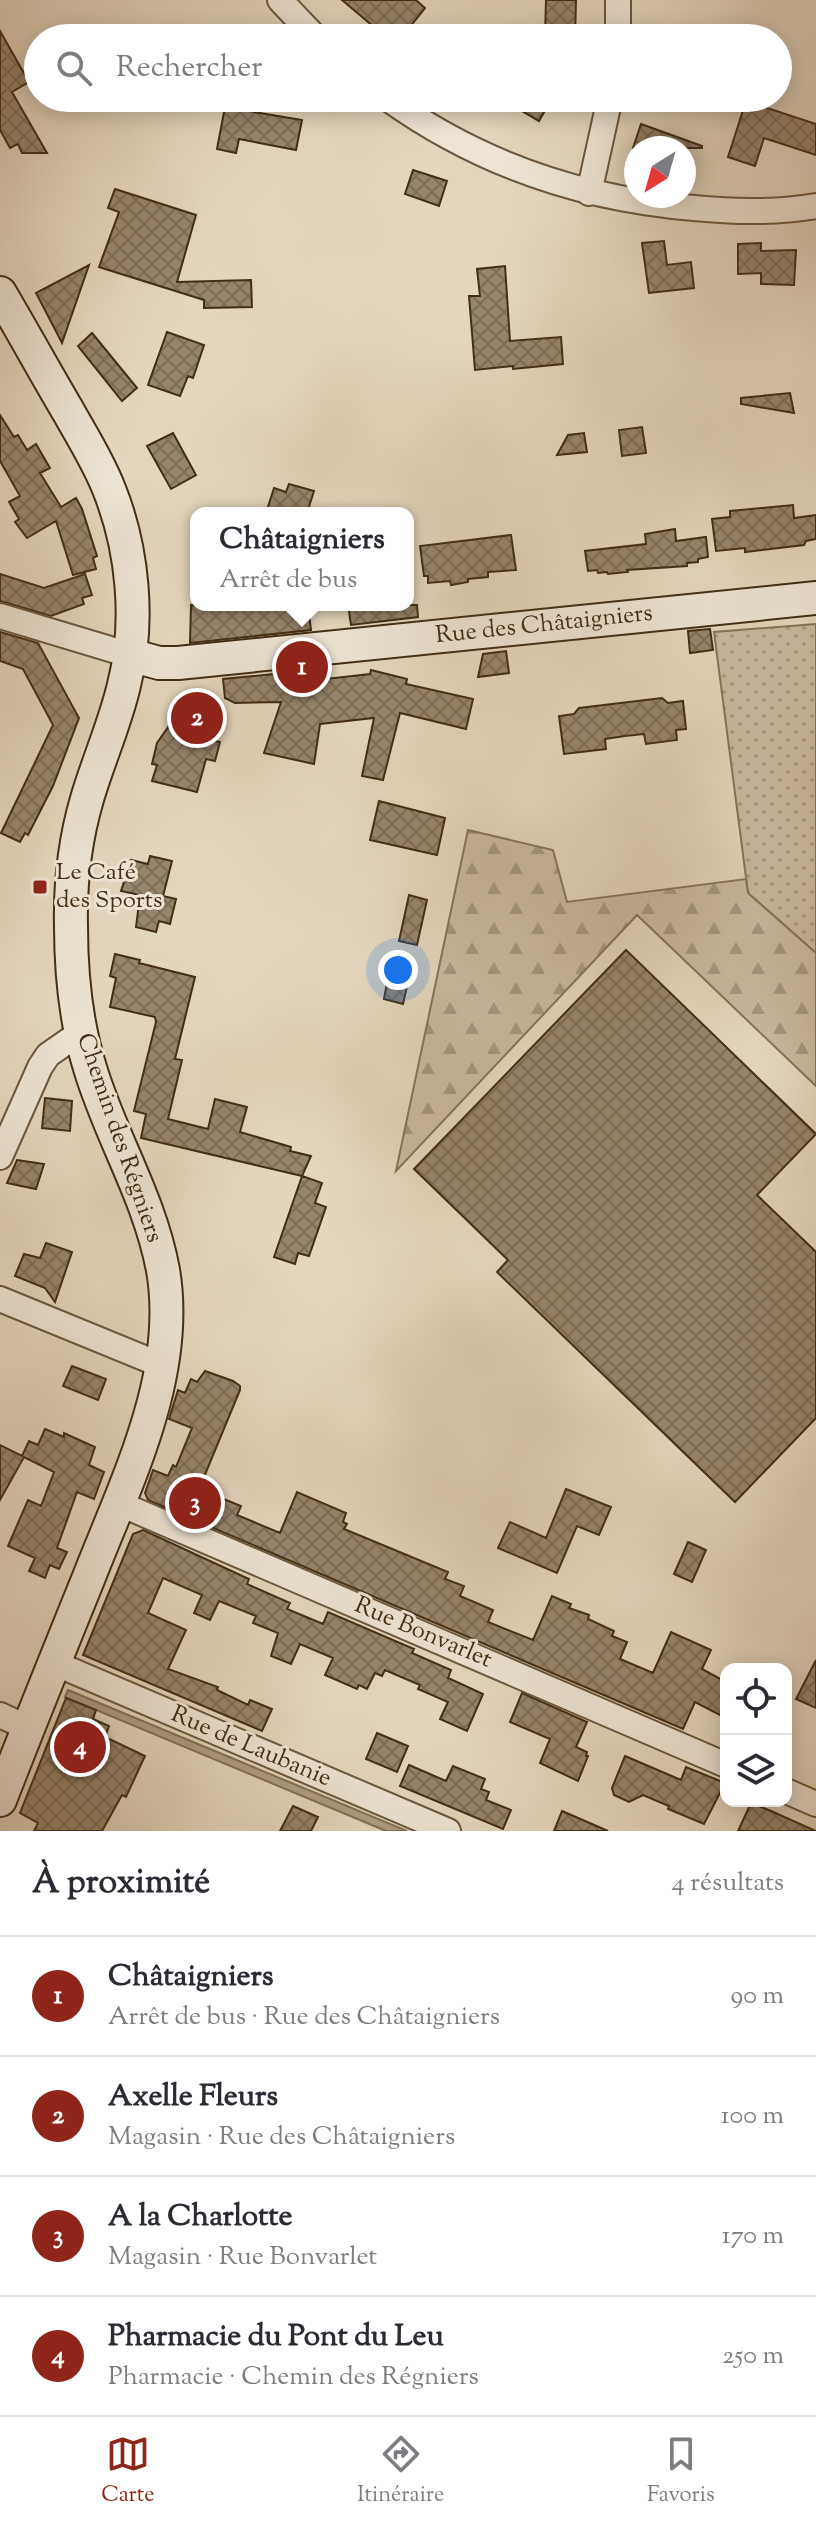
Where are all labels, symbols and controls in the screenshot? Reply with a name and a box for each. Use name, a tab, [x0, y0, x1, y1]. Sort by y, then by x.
search box	[24, 24, 792, 112]
icon: search	[52, 46, 96, 90]
text: Rechercher	[116, 47, 263, 90]
north arrow	[624, 136, 696, 208]
popup	[190, 507, 414, 611]
text: Châtaigniers	[219, 519, 385, 562]
text: Arrêt de bus	[219, 562, 357, 599]
street label: Rue des Châtaigniers	[434, 597, 654, 653]
pin: 1	[276, 637, 328, 697]
pin: 2	[171, 688, 223, 748]
place label: Le Café des Sports	[56, 856, 162, 918]
marker: Le Café des Sports	[31, 878, 49, 896]
your location	[378, 950, 418, 990]
street label: Chemin des Régniers	[67, 1029, 171, 1247]
pin: 3	[169, 1473, 221, 1533]
street label: Rue Bonvarlet	[349, 1589, 497, 1677]
map controls	[720, 1663, 792, 1807]
button: locate	[720, 1663, 792, 1735]
street label: Rue de Laubanie	[166, 1698, 336, 1796]
pin: 4	[54, 1717, 106, 1777]
button: layers	[720, 1735, 792, 1807]
text: À proximité	[32, 1859, 210, 1908]
text: 4 résultats	[672, 1865, 784, 1902]
text: Châtaigniers	[108, 1956, 274, 1999]
text: 1	[54, 1978, 62, 2015]
text: 90 m	[731, 1978, 784, 2015]
text: Arrêt de bus · Rue des Châtaigniers	[108, 1999, 500, 2036]
text: Axelle Fleurs	[108, 2076, 278, 2119]
text: 2	[52, 2098, 64, 2135]
text: 100 m	[721, 2098, 784, 2135]
text: Magasin · Rue des Châtaigniers	[108, 2119, 455, 2156]
text: A la Charlotte	[108, 2196, 293, 2239]
text: 3	[53, 2218, 63, 2255]
text: 170 m	[722, 2218, 784, 2255]
text: Magasin · Rue Bonvarlet	[108, 2239, 377, 2276]
text: Pharmacie du Pont du Leu	[108, 2316, 444, 2359]
text: 4	[51, 2338, 65, 2375]
text: 250 m	[722, 2338, 784, 2375]
text: Pharmacie · Chemin des Régniers	[108, 2359, 479, 2396]
tab: Carte	[101, 2432, 155, 2512]
tab: Itinéraire	[357, 2432, 444, 2512]
tab: Favoris	[647, 2432, 715, 2512]

